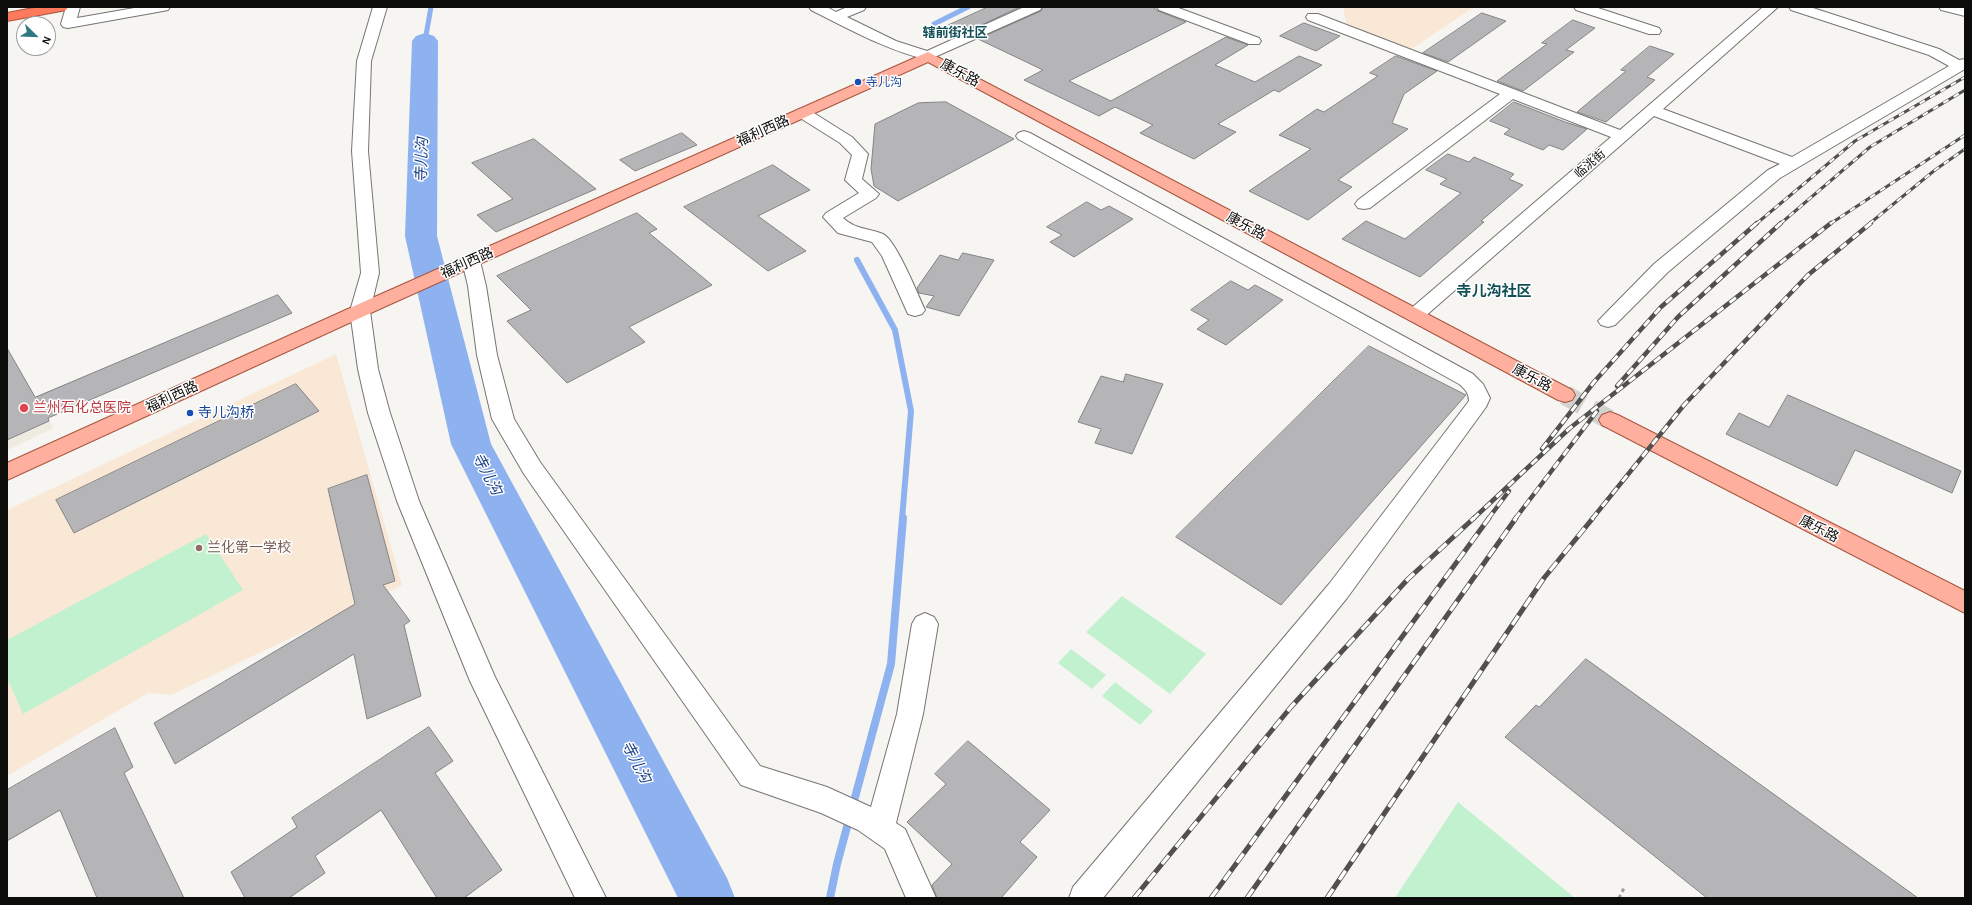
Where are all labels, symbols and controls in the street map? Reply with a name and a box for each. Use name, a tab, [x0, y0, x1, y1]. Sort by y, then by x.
north arrow	[16, 16, 56, 56]
district label: 辖前街社区	[923, 25, 987, 41]
text: N	[40, 35, 53, 46]
street label: 康乐路	[938, 56, 982, 90]
place label: 寺儿沟	[866, 75, 902, 89]
marker: 寺儿沟	[853, 77, 863, 87]
street label: 福利西路	[734, 112, 792, 150]
water label: 寺儿沟	[413, 137, 431, 183]
street label: 临洮街	[1572, 147, 1608, 181]
street label: 康乐路	[1224, 209, 1268, 243]
street label: 福利西路	[438, 244, 496, 282]
district label: 寺儿沟社区	[1457, 282, 1531, 300]
street label: 康乐路	[1510, 361, 1554, 395]
street label: 福利西路	[143, 378, 201, 416]
place label: 兰州石化总医院	[33, 400, 131, 416]
marker: 兰州石化总医院	[18, 402, 30, 414]
place label: 寺儿沟桥	[198, 405, 254, 421]
marker: 寺儿沟桥	[185, 408, 195, 418]
water label: 寺儿沟	[468, 450, 506, 498]
street label: 康乐路	[1796, 512, 1842, 546]
place label: 兰化第一学校	[207, 540, 291, 556]
marker: 兰化第一学校	[194, 543, 204, 553]
water label: 寺儿沟	[617, 738, 655, 786]

